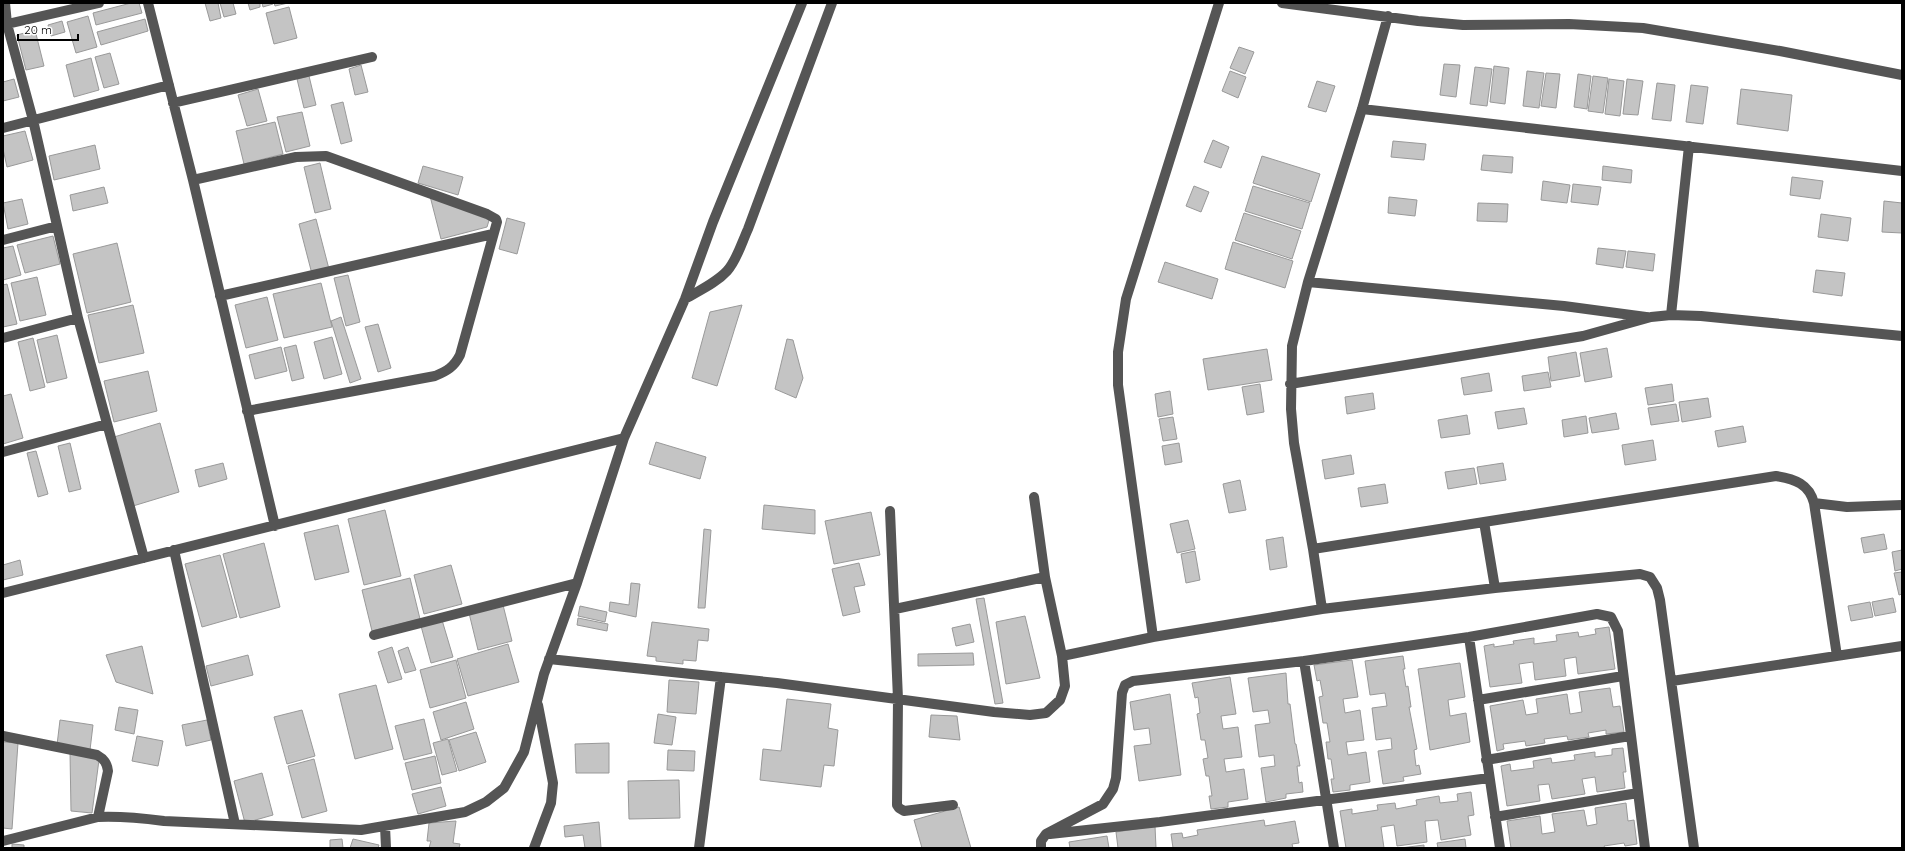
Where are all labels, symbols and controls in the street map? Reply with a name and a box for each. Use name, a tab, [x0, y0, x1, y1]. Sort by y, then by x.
scale bar	[18, 16, 78, 42]
text: 20 m	[24, 22, 52, 37]

